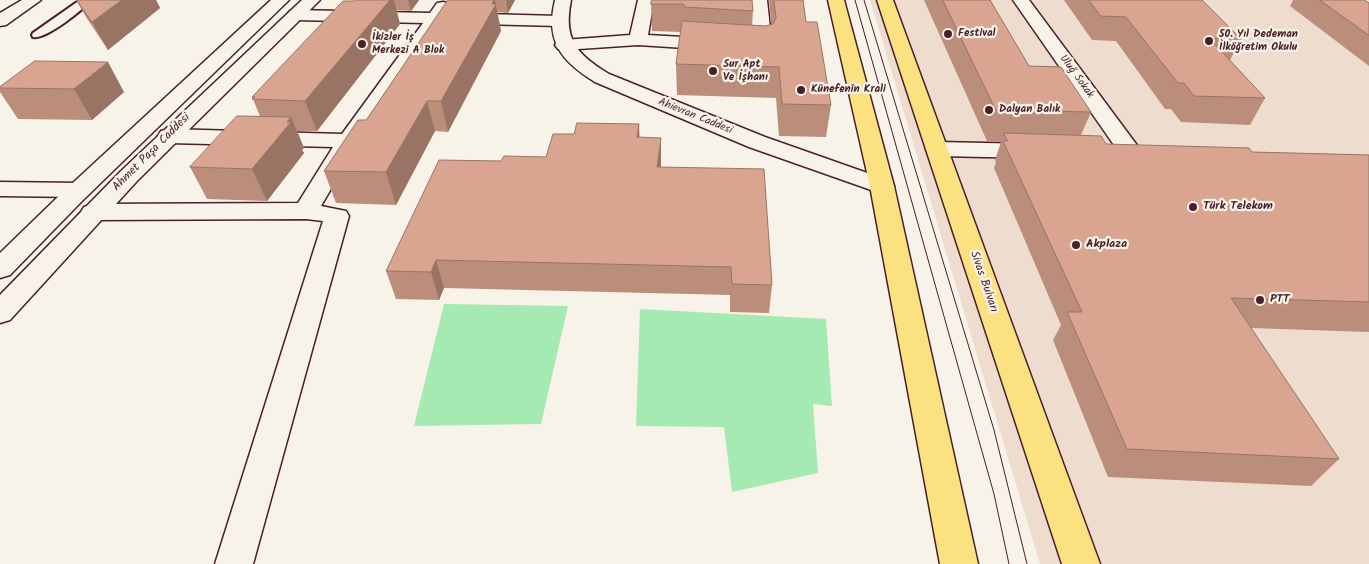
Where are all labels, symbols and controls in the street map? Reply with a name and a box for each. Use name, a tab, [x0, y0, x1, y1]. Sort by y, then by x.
place label: Festival	[958, 27, 995, 41]
marker: Festival	[942, 28, 954, 40]
place label: 50. Yıl Dedeman İlköğretim Okulu	[1219, 28, 1298, 54]
place label: İkizler İş Merkezi A Blok	[372, 31, 444, 57]
marker: 50. Yıl Dedeman İlköğretim Okulu	[1203, 35, 1215, 47]
marker: İkizler İş Merkezi A Blok	[356, 38, 368, 50]
street label: Uluğ Sokak	[1056, 53, 1096, 101]
place label: Sur Apt Ve İşhanı	[723, 58, 768, 84]
marker: Sur Apt Ve İşhanı	[707, 65, 719, 77]
place label: Künefenîn Krali	[811, 83, 886, 97]
marker: Künefenîn Krali	[795, 84, 807, 96]
street label: Ahievran Caddesi	[656, 96, 734, 138]
place label: Dalyan Balık	[999, 103, 1060, 117]
marker: Dalyan Balık	[983, 104, 995, 116]
street label: Ahmet Paşa Caddesi	[110, 111, 194, 195]
place label: Türk Telekom	[1203, 200, 1273, 214]
marker: Türk Telekom	[1187, 201, 1199, 213]
place label: Akplaza	[1086, 238, 1127, 252]
marker: Akplaza	[1070, 239, 1082, 251]
street label: Sivas Bulvarı	[966, 249, 1000, 315]
place label: PTT	[1270, 293, 1290, 307]
marker: PTT	[1254, 294, 1266, 306]

